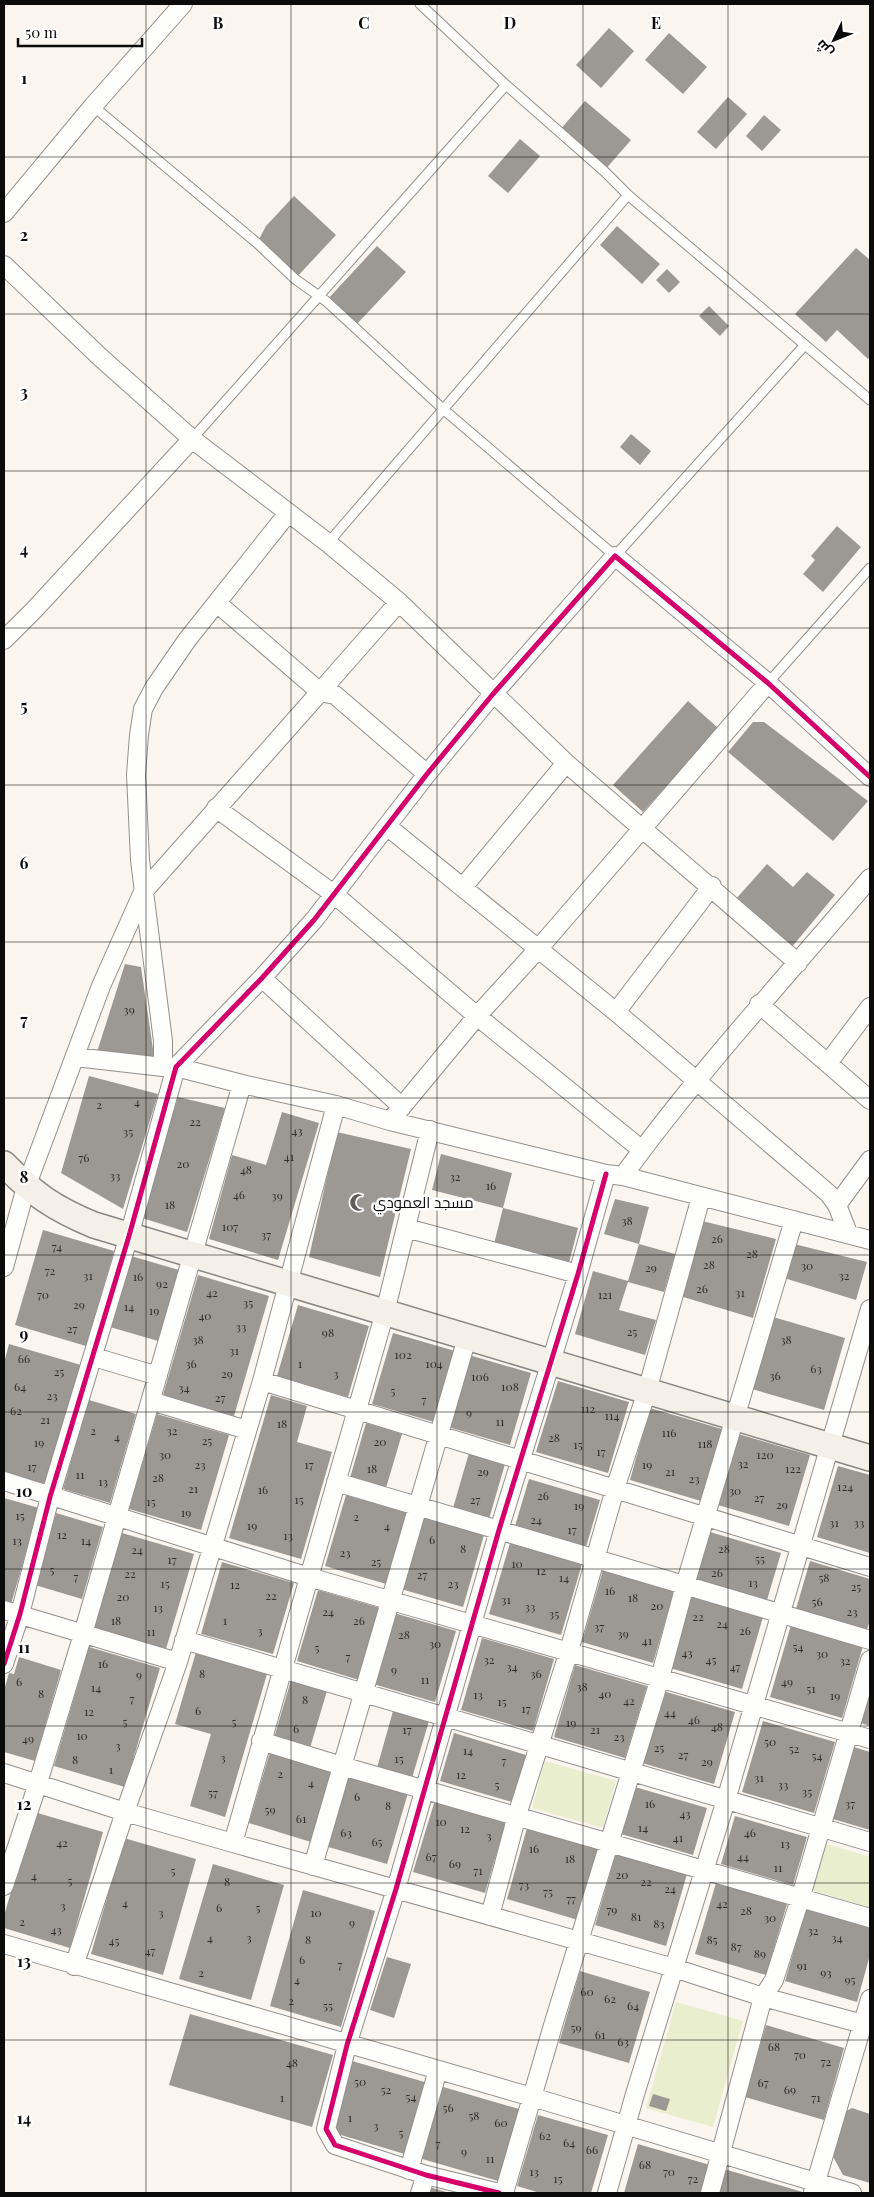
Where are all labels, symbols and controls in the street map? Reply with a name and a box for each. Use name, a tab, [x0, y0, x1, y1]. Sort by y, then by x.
text: B	[213, 12, 224, 33]
text: C	[358, 12, 370, 33]
text: D	[504, 12, 516, 33]
text: E	[651, 12, 661, 33]
scale bar	[18, 15, 141, 47]
north arrow	[809, 15, 859, 65]
text: 50 m	[25, 22, 58, 42]
text: ش	[811, 36, 837, 62]
text: 1	[21, 67, 27, 88]
text: 2	[20, 224, 28, 245]
text: 3	[20, 381, 28, 402]
text: 4	[20, 538, 28, 559]
text: 5	[20, 695, 28, 716]
text: 6	[20, 852, 29, 873]
house number: 39	[123, 1001, 135, 1017]
text: 7	[20, 1009, 28, 1030]
house number: 4	[134, 1093, 140, 1109]
house number: 2	[96, 1096, 102, 1112]
house number: 22	[189, 1113, 201, 1129]
house number: 43	[291, 1122, 303, 1138]
house number: 35	[123, 1123, 133, 1139]
house number: 41	[284, 1148, 295, 1164]
house number: 76	[78, 1149, 90, 1165]
house number: 20	[177, 1155, 189, 1171]
house number: 48	[240, 1161, 252, 1177]
text: 8	[20, 1166, 29, 1187]
house number: 33	[110, 1167, 120, 1183]
house number: 32	[449, 1168, 461, 1184]
house number: 16	[486, 1177, 496, 1193]
house number: 46	[233, 1186, 245, 1202]
house number: 39	[271, 1187, 283, 1203]
place label: مسجد العمودي	[373, 1192, 474, 1215]
mosque icon: مسجد العمودي	[349, 1193, 369, 1213]
house number: 18	[165, 1196, 175, 1212]
house number: 38	[621, 1212, 633, 1228]
house number: 107	[222, 1218, 238, 1234]
house number: 37	[261, 1226, 271, 1242]
house number: 26	[711, 1230, 723, 1246]
house number: 74	[52, 1238, 62, 1254]
house number: 28	[746, 1245, 758, 1261]
house number: 28	[703, 1256, 715, 1272]
house number: 30	[801, 1257, 813, 1273]
house number: 29	[645, 1259, 657, 1275]
house number: 72	[45, 1262, 56, 1278]
house number: 31	[83, 1267, 93, 1283]
house number: 32	[838, 1267, 850, 1283]
house number: 16	[133, 1268, 143, 1284]
house number: 92	[156, 1275, 168, 1291]
house number: 26	[696, 1280, 708, 1296]
house number: 42	[206, 1284, 218, 1300]
house number: 31	[735, 1284, 745, 1300]
house number: 70	[37, 1286, 49, 1302]
house number: 121	[598, 1286, 613, 1302]
house number: 35	[243, 1294, 253, 1310]
house number: 29	[73, 1296, 85, 1312]
house number: 14	[124, 1298, 134, 1314]
house number: 19	[149, 1302, 159, 1318]
house number: 40	[198, 1307, 212, 1323]
house number: 33	[236, 1318, 246, 1334]
house number: 27	[67, 1320, 77, 1336]
text: 9	[20, 1323, 29, 1344]
house number: 25	[627, 1323, 637, 1339]
house number: 98	[322, 1324, 334, 1340]
house number: 38	[192, 1331, 204, 1347]
house number: 38	[780, 1331, 792, 1347]
house number: 31	[229, 1342, 239, 1358]
house number: 102	[394, 1346, 412, 1362]
house number: 66	[18, 1350, 30, 1366]
house number: 36	[185, 1355, 197, 1371]
house number: 1	[298, 1355, 303, 1371]
house number: 104	[425, 1355, 443, 1371]
house number: 63	[810, 1360, 822, 1376]
house number: 25	[54, 1363, 64, 1379]
house number: 29	[221, 1365, 233, 1381]
house number: 3	[333, 1365, 339, 1381]
house number: 36	[769, 1367, 781, 1383]
house number: 106	[471, 1368, 489, 1384]
house number: 64	[14, 1378, 26, 1394]
house number: 108	[501, 1378, 519, 1394]
house number: 34	[178, 1379, 190, 1395]
house number: 5	[391, 1382, 396, 1398]
house number: 23	[46, 1387, 58, 1403]
house number: 27	[215, 1389, 225, 1405]
house number: 7	[422, 1391, 427, 1407]
house number: 112	[581, 1400, 596, 1416]
house number: 62	[10, 1402, 22, 1418]
house number: 9	[466, 1404, 472, 1420]
house number: 114	[605, 1407, 619, 1423]
house number: 21	[40, 1411, 51, 1427]
house number: 11	[496, 1413, 505, 1429]
house number: 18	[277, 1415, 287, 1431]
house number: 2	[90, 1422, 96, 1438]
house number: 32	[166, 1422, 178, 1438]
house number: 116	[661, 1424, 677, 1440]
house number: 4	[114, 1428, 120, 1444]
house number: 28	[548, 1429, 560, 1445]
house number: 25	[202, 1432, 212, 1448]
house number: 20	[374, 1433, 386, 1449]
house number: 19	[34, 1434, 44, 1450]
house number: 118	[697, 1435, 713, 1451]
house number: 15	[573, 1436, 583, 1452]
house number: 17	[596, 1443, 606, 1459]
house number: 30	[159, 1446, 171, 1462]
house number: 120	[756, 1446, 774, 1462]
house number: 32	[737, 1455, 749, 1471]
house number: 23	[194, 1456, 206, 1472]
house number: 17	[304, 1456, 314, 1472]
house number: 19	[642, 1456, 652, 1472]
house number: 17	[27, 1458, 37, 1474]
house number: 18	[367, 1460, 377, 1476]
house number: 122	[785, 1460, 801, 1476]
house number: 29	[477, 1463, 489, 1479]
house number: 21	[665, 1463, 676, 1479]
house number: 11	[76, 1466, 85, 1482]
house number: 28	[152, 1469, 164, 1485]
house number: 23	[688, 1470, 700, 1486]
house number: 13	[98, 1473, 108, 1489]
house number: 124	[837, 1478, 853, 1494]
text: 10	[16, 1480, 32, 1501]
house number: 21	[188, 1480, 199, 1496]
house number: 16	[258, 1481, 268, 1497]
house number: 30	[729, 1482, 741, 1498]
house number: 26	[537, 1487, 549, 1503]
house number: 27	[754, 1489, 764, 1505]
house number: 15	[294, 1491, 304, 1507]
house number: 27	[470, 1491, 480, 1507]
house number: 15	[146, 1493, 156, 1509]
house number: 29	[776, 1496, 788, 1512]
house number: 19	[574, 1497, 584, 1513]
house number: 19	[181, 1504, 191, 1520]
house number: 15	[15, 1507, 25, 1523]
house number: 2	[353, 1508, 359, 1524]
house number: 24	[530, 1511, 542, 1527]
house number: 31	[829, 1514, 839, 1530]
house number: 33	[854, 1514, 864, 1530]
house number: 19	[247, 1517, 257, 1533]
house number: 4	[384, 1517, 390, 1533]
house number: 17	[567, 1521, 577, 1537]
house number: 12	[57, 1526, 67, 1542]
house number: 13	[283, 1527, 293, 1543]
house number: 6	[429, 1531, 435, 1547]
house number: 13	[12, 1532, 22, 1548]
house number: 14	[81, 1532, 91, 1548]
house number: 8	[460, 1540, 466, 1556]
house number: 28	[718, 1540, 730, 1556]
house number: 24	[131, 1541, 143, 1557]
house number: 23	[339, 1544, 351, 1560]
house number: 55	[755, 1550, 765, 1566]
house number: 17	[167, 1551, 177, 1567]
house number: 25	[371, 1553, 381, 1569]
house number: 10	[511, 1555, 523, 1571]
house number: 5	[50, 1561, 55, 1577]
house number: 12	[536, 1562, 546, 1578]
house number: 26	[711, 1564, 723, 1580]
house number: 22	[124, 1565, 136, 1581]
house number: 27	[417, 1566, 427, 1582]
house number: 7	[74, 1568, 79, 1584]
house number: 14	[559, 1569, 569, 1585]
house number: 58	[818, 1569, 830, 1585]
house number: 13	[748, 1574, 758, 1590]
house number: 15	[160, 1575, 170, 1591]
house number: 23	[447, 1575, 459, 1591]
house number: 12	[230, 1576, 240, 1592]
house number: 25	[851, 1578, 861, 1594]
house number: 16	[605, 1582, 615, 1598]
house number: 22	[265, 1587, 277, 1603]
house number: 20	[117, 1588, 129, 1604]
house number: 18	[628, 1589, 638, 1605]
house number: 31	[501, 1591, 511, 1607]
house number: 56	[811, 1593, 823, 1609]
house number: 20	[651, 1597, 663, 1613]
house number: 33	[525, 1598, 535, 1614]
house number: 13	[153, 1599, 163, 1615]
house number: 24	[322, 1603, 334, 1619]
house number: 23	[846, 1603, 858, 1619]
house number: 35	[549, 1605, 559, 1621]
house number: 22	[692, 1608, 704, 1624]
house number: 18	[111, 1612, 121, 1628]
house number: 1	[223, 1612, 228, 1628]
house number: 26	[353, 1612, 365, 1628]
house number: 24	[716, 1615, 728, 1631]
house number: 37	[594, 1618, 604, 1634]
house number: 3	[257, 1622, 263, 1638]
house number: 26	[739, 1622, 751, 1638]
house number: 11	[147, 1623, 156, 1639]
house number: 39	[617, 1625, 629, 1641]
house number: 28	[398, 1626, 410, 1642]
house number: 41	[642, 1632, 653, 1648]
house number: 30	[429, 1635, 441, 1651]
text: 11	[18, 1636, 30, 1657]
house number: 54	[793, 1638, 804, 1654]
house number: 5	[315, 1639, 320, 1655]
house number: 43	[681, 1644, 693, 1660]
house number: 30	[816, 1645, 828, 1661]
house number: 7	[346, 1648, 351, 1664]
house number: 32	[483, 1651, 495, 1667]
house number: 45	[706, 1651, 716, 1667]
house number: 32	[839, 1652, 851, 1668]
house number: 16	[98, 1655, 108, 1671]
house number: 34	[506, 1658, 518, 1674]
house number: 47	[730, 1658, 740, 1674]
house number: 9	[391, 1661, 397, 1677]
house number: 8	[199, 1665, 205, 1681]
house number: 36	[530, 1665, 542, 1681]
house number: 9	[136, 1666, 142, 1682]
house number: 11	[421, 1671, 430, 1687]
house number: 6	[16, 1673, 22, 1689]
house number: 49	[781, 1673, 793, 1689]
house number: 38	[576, 1678, 588, 1694]
house number: 14	[91, 1679, 101, 1695]
house number: 51	[806, 1680, 816, 1696]
house number: 8	[38, 1685, 44, 1701]
house number: 40	[598, 1685, 612, 1701]
house number: 13	[473, 1686, 483, 1702]
house number: 19	[830, 1687, 840, 1703]
house number: 7	[130, 1690, 135, 1706]
house number: 8	[302, 1691, 308, 1707]
house number: 42	[623, 1692, 635, 1708]
house number: 15	[497, 1693, 507, 1709]
house number: 17	[521, 1700, 531, 1716]
house number: 6	[195, 1702, 201, 1718]
house number: 12	[84, 1703, 94, 1719]
house number: 44	[664, 1704, 676, 1720]
house number: 46	[688, 1711, 700, 1727]
house number: 5	[123, 1713, 128, 1729]
house number: 5	[232, 1713, 237, 1729]
house number: 19	[566, 1714, 576, 1730]
house number: 48	[711, 1718, 723, 1734]
house number: 6	[293, 1720, 299, 1736]
house number: 17	[402, 1721, 412, 1737]
house number: 21	[590, 1721, 601, 1737]
house number: 10	[76, 1727, 88, 1743]
house number: 23	[613, 1728, 625, 1744]
house number: 49	[22, 1730, 34, 1746]
house number: 50	[764, 1733, 776, 1749]
house number: 3	[115, 1737, 121, 1753]
house number: 25	[654, 1739, 664, 1755]
house number: 52	[789, 1740, 800, 1756]
house number: 14	[463, 1742, 473, 1758]
house number: 27	[678, 1746, 688, 1762]
house number: 54	[812, 1747, 823, 1763]
house number: 3	[220, 1749, 226, 1765]
house number: 15	[394, 1750, 404, 1766]
house number: 8	[72, 1751, 78, 1767]
house number: 7	[502, 1752, 507, 1768]
house number: 29	[701, 1753, 713, 1769]
house number: 1	[109, 1761, 114, 1777]
house number: 2	[277, 1765, 283, 1781]
house number: 12	[456, 1766, 466, 1782]
house number: 31	[754, 1769, 764, 1785]
house number: 4	[308, 1774, 314, 1790]
house number: 5	[495, 1776, 500, 1792]
house number: 33	[778, 1776, 788, 1792]
house number: 35	[802, 1783, 812, 1799]
house number: 57	[208, 1784, 218, 1800]
house number: 6	[354, 1788, 360, 1804]
text: 12	[17, 1793, 31, 1814]
house number: 16	[645, 1795, 655, 1811]
house number: 37	[845, 1795, 855, 1811]
house number: 8	[385, 1797, 391, 1813]
house number: 59	[264, 1801, 276, 1817]
house number: 43	[679, 1805, 691, 1821]
house number: 61	[296, 1810, 307, 1826]
house number: 10	[435, 1813, 447, 1829]
house number: 14	[638, 1819, 648, 1835]
house number: 12	[460, 1820, 470, 1836]
house number: 63	[340, 1824, 352, 1840]
house number: 46	[744, 1824, 756, 1840]
house number: 3	[486, 1827, 492, 1843]
house number: 41	[673, 1829, 684, 1845]
house number: 65	[371, 1833, 383, 1849]
house number: 42	[56, 1834, 68, 1850]
house number: 13	[780, 1835, 790, 1851]
house number: 16	[529, 1840, 539, 1856]
house number: 67	[425, 1848, 437, 1864]
house number: 44	[737, 1848, 749, 1864]
house number: 18	[565, 1850, 575, 1866]
house number: 69	[449, 1855, 461, 1871]
house number: 11	[774, 1859, 783, 1875]
house number: 5	[171, 1862, 176, 1878]
house number: 71	[473, 1862, 483, 1878]
house number: 20	[616, 1866, 628, 1882]
house number: 4	[31, 1867, 37, 1883]
house number: 5	[68, 1872, 73, 1888]
house number: 8	[224, 1873, 230, 1889]
house number: 22	[640, 1873, 652, 1889]
house number: 73	[519, 1876, 529, 1892]
house number: 24	[664, 1880, 676, 1896]
house number: 75	[543, 1883, 553, 1899]
house number: 77	[566, 1890, 576, 1906]
house number: 4	[122, 1894, 128, 1910]
house number: 42	[716, 1895, 728, 1911]
house number: 3	[60, 1897, 66, 1913]
house number: 6	[216, 1899, 222, 1915]
house number: 5	[256, 1899, 261, 1915]
house number: 79	[607, 1901, 617, 1917]
house number: 28	[740, 1902, 752, 1918]
house number: 3	[158, 1904, 164, 1920]
house number: 10	[310, 1904, 322, 1920]
house number: 81	[631, 1908, 642, 1924]
house number: 30	[764, 1909, 776, 1925]
house number: 2	[19, 1913, 25, 1929]
house number: 9	[349, 1914, 355, 1930]
house number: 83	[653, 1915, 665, 1931]
house number: 43	[50, 1921, 62, 1937]
house number: 32	[807, 1922, 819, 1938]
house number: 4	[207, 1929, 213, 1945]
house number: 3	[246, 1929, 252, 1945]
house number: 34	[831, 1929, 843, 1945]
house number: 8	[305, 1931, 311, 1947]
house number: 85	[706, 1931, 718, 1947]
house number: 45	[109, 1932, 119, 1948]
house number: 87	[730, 1938, 742, 1954]
house number: 47	[145, 1942, 155, 1958]
house number: 89	[754, 1945, 766, 1961]
text: 13	[17, 1950, 31, 1971]
house number: 6	[299, 1951, 305, 1967]
house number: 7	[338, 1956, 343, 1972]
house number: 91	[797, 1957, 808, 1973]
house number: 2	[198, 1964, 204, 1980]
house number: 93	[820, 1964, 832, 1980]
house number: 4	[294, 1971, 300, 1987]
house number: 95	[844, 1971, 856, 1987]
house number: 60	[580, 1983, 594, 1999]
house number: 62	[604, 1990, 616, 2006]
house number: 2	[288, 1992, 294, 2008]
house number: 55	[323, 1997, 333, 2013]
house number: 64	[627, 1997, 639, 2013]
house number: 59	[570, 2019, 582, 2035]
house number: 61	[595, 2026, 606, 2042]
house number: 63	[617, 2033, 629, 2049]
house number: 68	[768, 2038, 780, 2054]
house number: 70	[794, 2046, 806, 2062]
house number: 72	[821, 2053, 832, 2069]
house number: 48	[286, 2054, 298, 2070]
house number: 50	[354, 2073, 366, 2089]
house number: 67	[757, 2074, 769, 2090]
house number: 52	[381, 2081, 392, 2097]
house number: 69	[784, 2081, 796, 2097]
house number: 54	[406, 2088, 417, 2104]
house number: 1	[280, 2089, 285, 2105]
house number: 71	[811, 2089, 821, 2105]
house number: 56	[442, 2099, 454, 2115]
text: 14	[17, 2107, 31, 2128]
house number: 58	[468, 2107, 480, 2123]
house number: 1	[348, 2109, 353, 2125]
house number: 60	[494, 2114, 508, 2130]
house number: 3	[373, 2117, 379, 2133]
house number: 5	[399, 2124, 404, 2140]
house number: 62	[539, 2127, 551, 2143]
house number: 64	[563, 2134, 575, 2150]
house number: 7	[436, 2135, 441, 2151]
house number: 66	[586, 2141, 598, 2157]
house number: 9	[461, 2143, 467, 2159]
house number: 11	[486, 2150, 495, 2166]
house number: 68	[639, 2156, 651, 2172]
house number: 13	[529, 2163, 539, 2179]
house number: 70	[663, 2163, 675, 2179]
house number: 15	[553, 2170, 563, 2186]
house number: 72	[688, 2170, 699, 2186]

